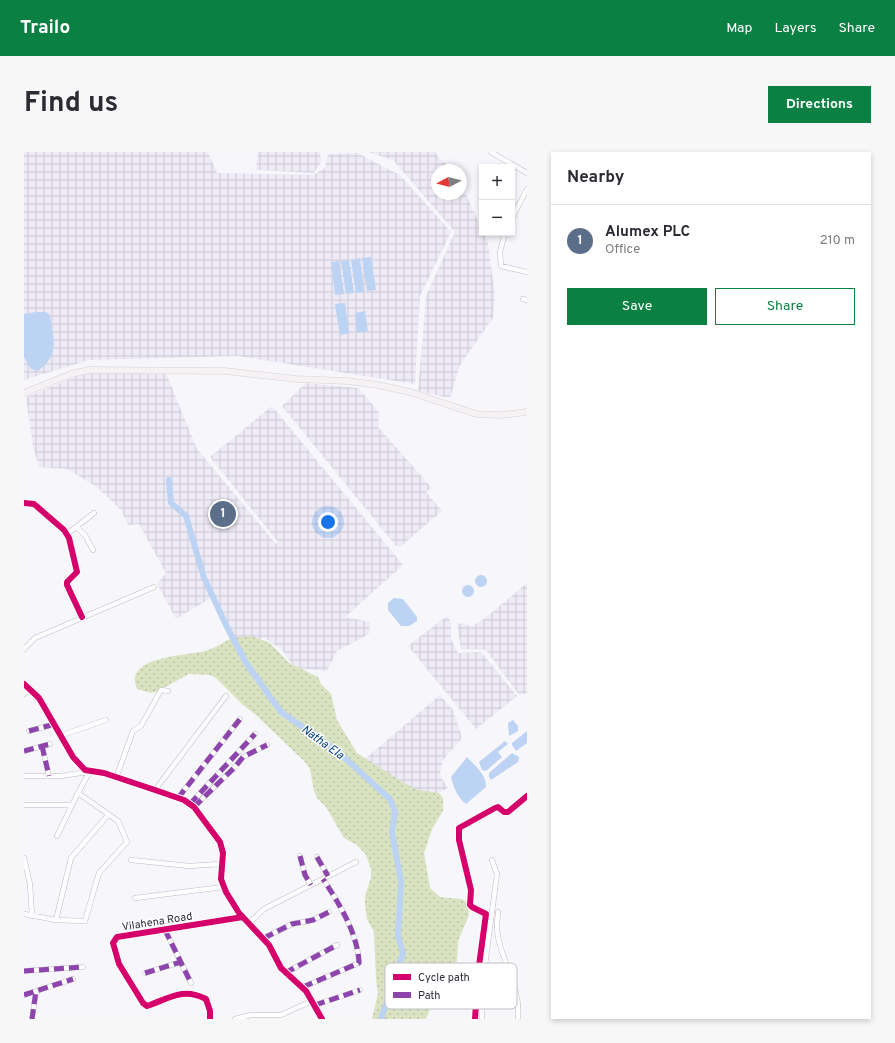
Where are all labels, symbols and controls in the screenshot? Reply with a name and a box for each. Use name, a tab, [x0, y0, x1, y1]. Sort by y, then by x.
text: Trailo	[20, 16, 70, 40]
text: Map	[726, 20, 752, 37]
text: Layers	[774, 20, 816, 37]
text: Share	[838, 20, 875, 37]
text: Find us	[24, 86, 118, 122]
button: Directions	[768, 86, 871, 123]
north arrow	[431, 164, 467, 200]
map controls	[479, 164, 515, 236]
button: +	[479, 164, 515, 200]
text: Nearby	[567, 167, 624, 189]
button: −	[479, 200, 515, 236]
text: Alumex PLC	[605, 223, 690, 242]
text: 1	[577, 233, 583, 249]
text: 210 m	[820, 233, 855, 249]
text: Office	[605, 242, 640, 258]
button: Save	[567, 288, 707, 325]
button: Share	[715, 288, 855, 325]
pin: 1	[210, 499, 236, 529]
your location	[318, 512, 338, 532]
water label: Natha Ela	[298, 722, 348, 764]
street label: Vilahena Road	[121, 910, 193, 934]
legend	[385, 963, 517, 1009]
text: Cycle path	[418, 971, 470, 985]
text: Path	[418, 989, 440, 1003]

